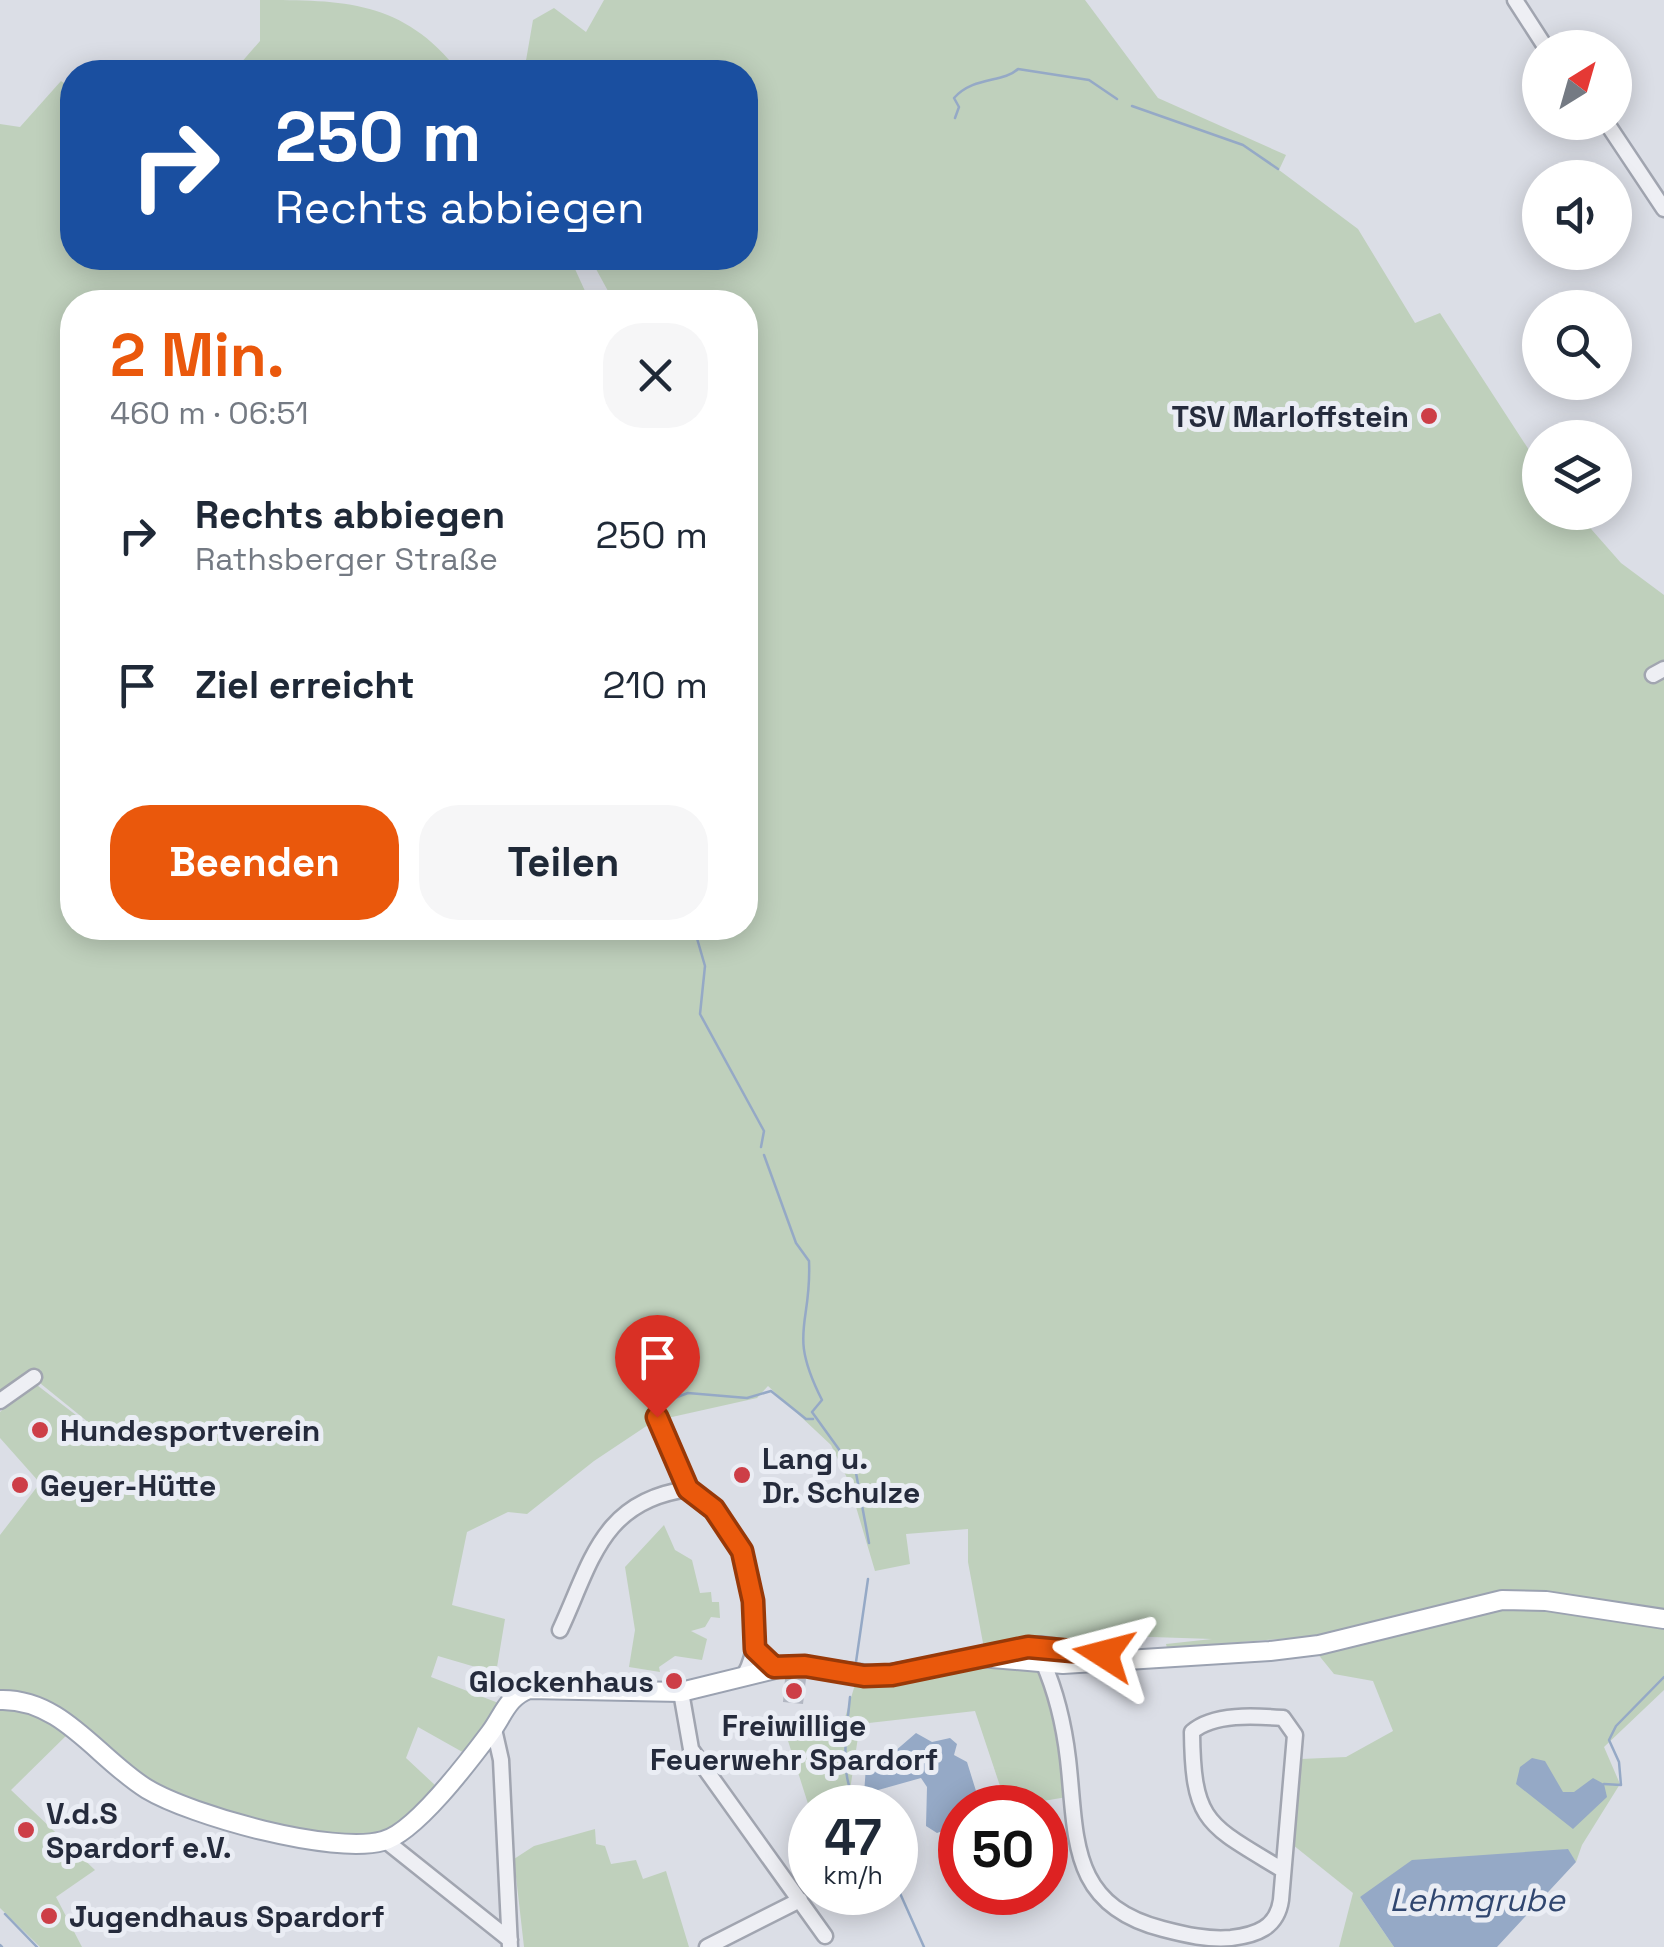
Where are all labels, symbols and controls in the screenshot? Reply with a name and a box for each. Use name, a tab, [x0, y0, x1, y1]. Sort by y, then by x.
north arrow	[1522, 30, 1632, 140]
map controls	[1522, 30, 1632, 530]
text: 250 m	[275, 92, 482, 181]
icon: right	[110, 100, 240, 230]
button: sound	[1522, 160, 1632, 270]
text: Rechts abbiegen	[275, 179, 645, 236]
button: search	[1522, 290, 1632, 400]
text: 2 Min.	[110, 317, 285, 394]
button: close	[603, 323, 708, 428]
text: 460 m · 06:51	[110, 393, 309, 433]
place label: TSV Marloffstein	[1171, 397, 1409, 436]
marker: TSV Marloffstein	[1418, 405, 1440, 427]
button: layers	[1522, 420, 1632, 530]
text: Rechts abbiegen	[195, 491, 505, 539]
icon: right	[110, 508, 165, 563]
text: 250 m	[596, 511, 708, 559]
text: Rathsberger Straße	[195, 539, 498, 579]
icon: arrive	[110, 658, 165, 713]
text: Ziel erreicht	[195, 661, 415, 709]
text: 210 m	[602, 661, 708, 709]
button: Beenden	[110, 805, 399, 920]
button: Teilen	[419, 805, 708, 920]
pin	[615, 1315, 700, 1418]
icon: arrive	[630, 1330, 685, 1385]
place label: Hundesportverein	[60, 1411, 320, 1450]
marker: Hundesportverein	[29, 1419, 51, 1441]
place label: Lang u. Dr. Schulze	[762, 1439, 920, 1512]
marker: Lang u. Dr. Schulze	[731, 1464, 753, 1486]
place label: Geyer-Hütte	[40, 1466, 216, 1505]
marker: Geyer-Hütte	[9, 1474, 31, 1496]
position arrow	[1052, 1602, 1156, 1706]
place label: Glockenhaus	[469, 1662, 654, 1701]
marker: Glockenhaus	[663, 1670, 685, 1692]
marker: Freiwillige Feuerwehr Spardorf	[783, 1680, 805, 1702]
place label: Freiwillige Feuerwehr Spardorf	[650, 1706, 938, 1779]
speed limit sign: 50	[938, 1785, 1068, 1915]
place label: V.d.S Spardorf e.V.	[46, 1794, 232, 1867]
text: 47	[824, 1806, 882, 1870]
marker: V.d.S Spardorf e.V.	[15, 1819, 37, 1841]
text: km/h	[823, 1859, 883, 1891]
water label: Lehmgrube	[1389, 1880, 1566, 1920]
place label: Jugendhaus Spardorf	[69, 1897, 385, 1936]
marker: Jugendhaus Spardorf	[38, 1905, 60, 1927]

